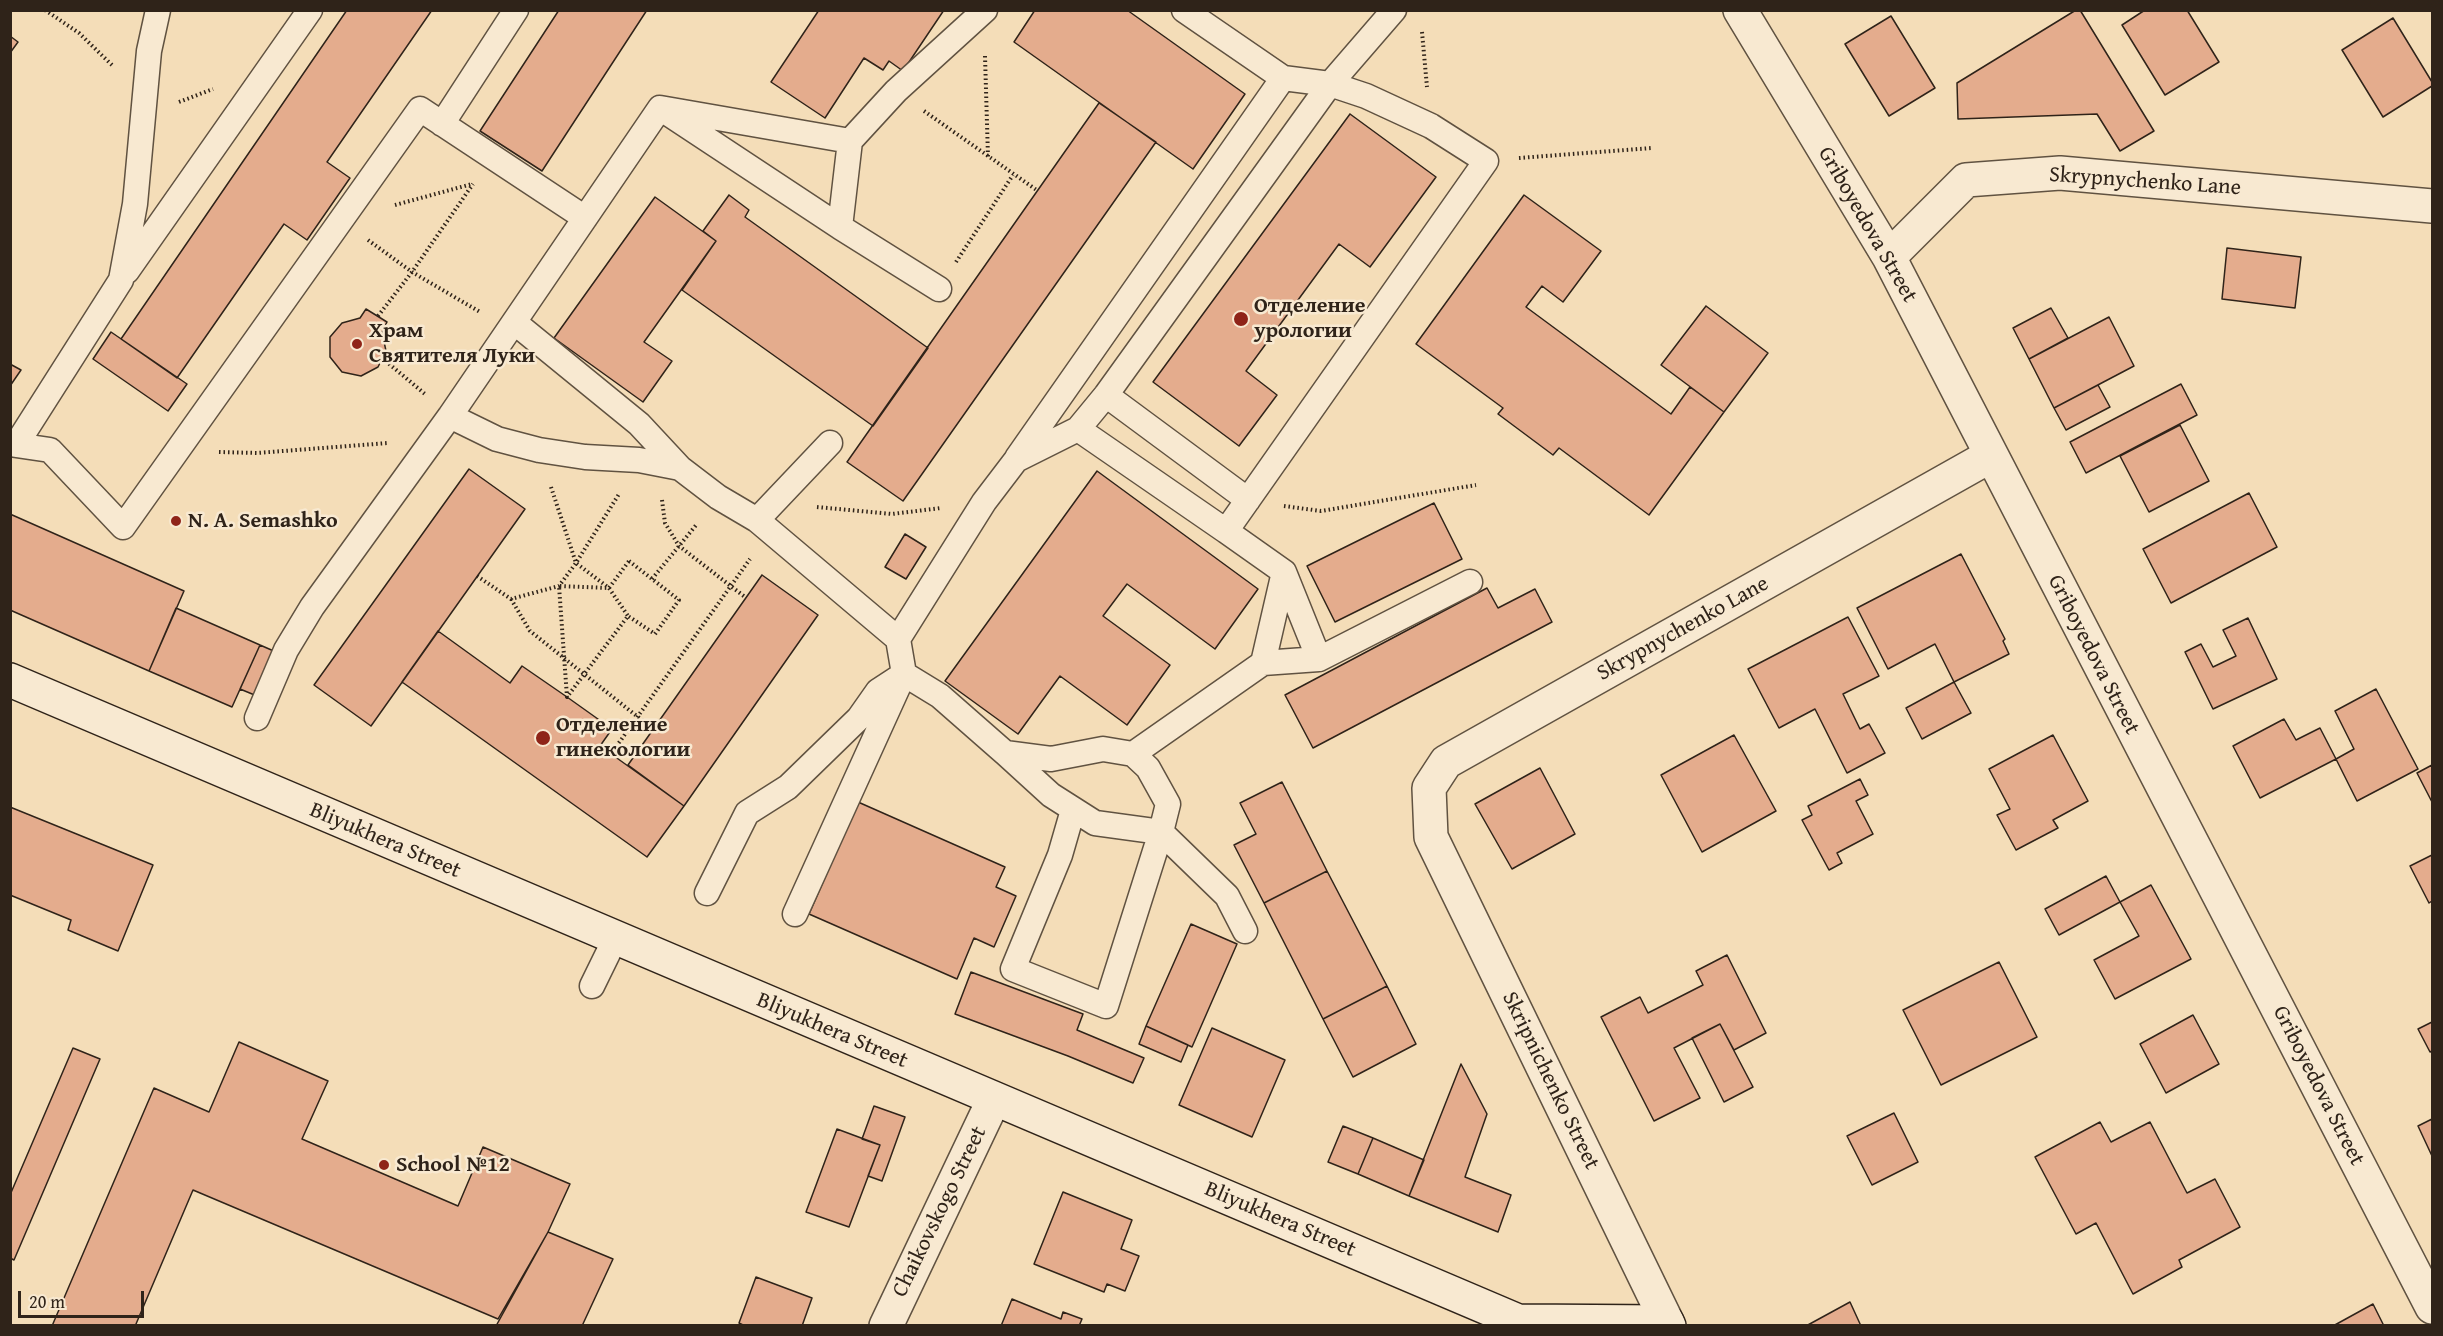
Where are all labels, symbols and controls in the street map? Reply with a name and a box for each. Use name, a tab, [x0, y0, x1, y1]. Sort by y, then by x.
street label: Griboyedova Street	[1812, 142, 1922, 308]
street label: Skrypnychenko Lane	[2048, 162, 2242, 202]
place label: Отделение урологии	[1254, 293, 1366, 344]
marker: Отделение урологии	[1232, 310, 1250, 328]
place label: Храм Святителя Луки	[369, 318, 535, 370]
marker: Храм Святителя Луки	[350, 337, 364, 351]
place label: N. A. Semashko	[188, 508, 338, 534]
marker: N. A. Semashko	[169, 514, 183, 528]
street label: Skrypnychenko Lane	[1593, 571, 1773, 687]
street label: Griboyedova Street	[2041, 571, 2145, 739]
place label: Отделение гинекологии	[556, 712, 690, 764]
marker: Отделение гинекологии	[534, 729, 552, 747]
street label: Bliyukhera Street	[306, 797, 464, 885]
street label: Bliyukhera Street	[753, 987, 911, 1075]
street label: Skripnichenko Street	[1496, 988, 1604, 1174]
street label: Griboyedova Street	[2266, 1002, 2370, 1170]
street label: Chaikovskogo Street	[887, 1122, 993, 1302]
place label: School №12	[396, 1152, 510, 1178]
marker: School №12	[377, 1158, 391, 1172]
street label: Bliyukhera Street	[1201, 1176, 1359, 1264]
scale bar	[21, 1279, 147, 1317]
text: 20 m	[29, 1288, 65, 1315]

